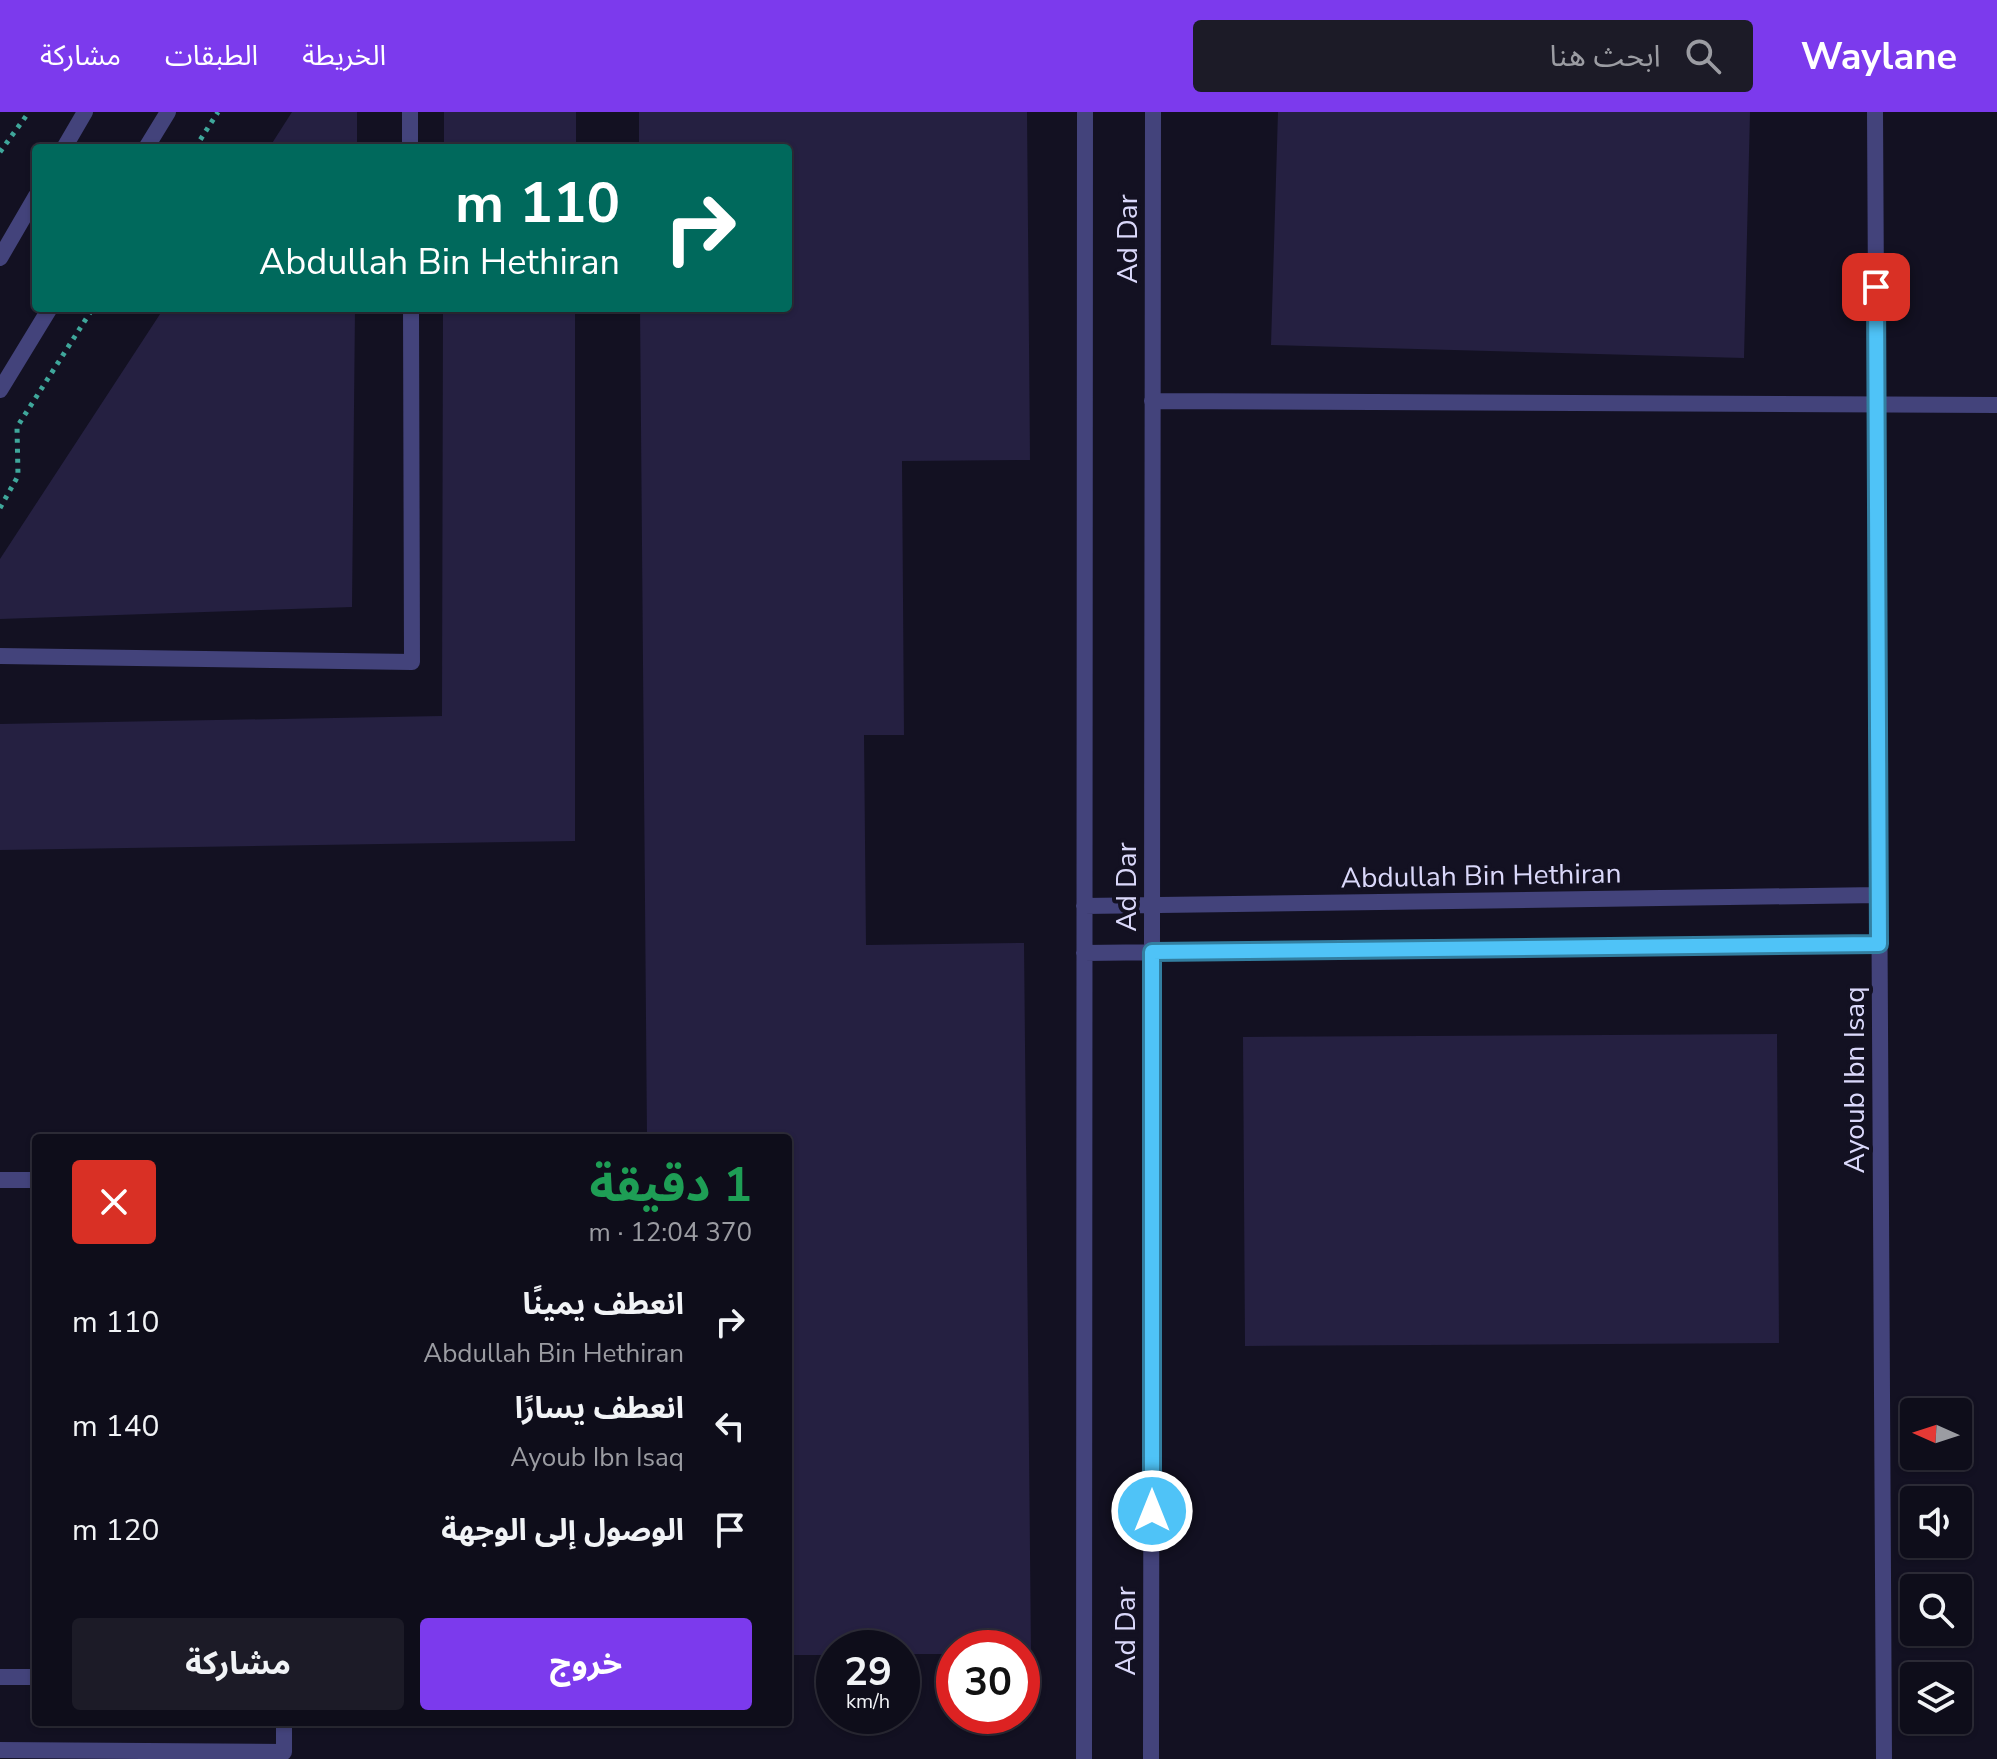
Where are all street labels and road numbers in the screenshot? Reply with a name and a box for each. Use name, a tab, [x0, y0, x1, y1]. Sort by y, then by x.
street label: Ad Dar	[1109, 194, 1147, 284]
street label: Ad Dar	[1108, 842, 1146, 932]
street label: Abdullah Bin Hethiran	[1340, 855, 1622, 897]
street label: Ayoub Ibn Isaq	[1836, 986, 1874, 1174]
street label: Ad Dar	[1107, 1586, 1145, 1676]

